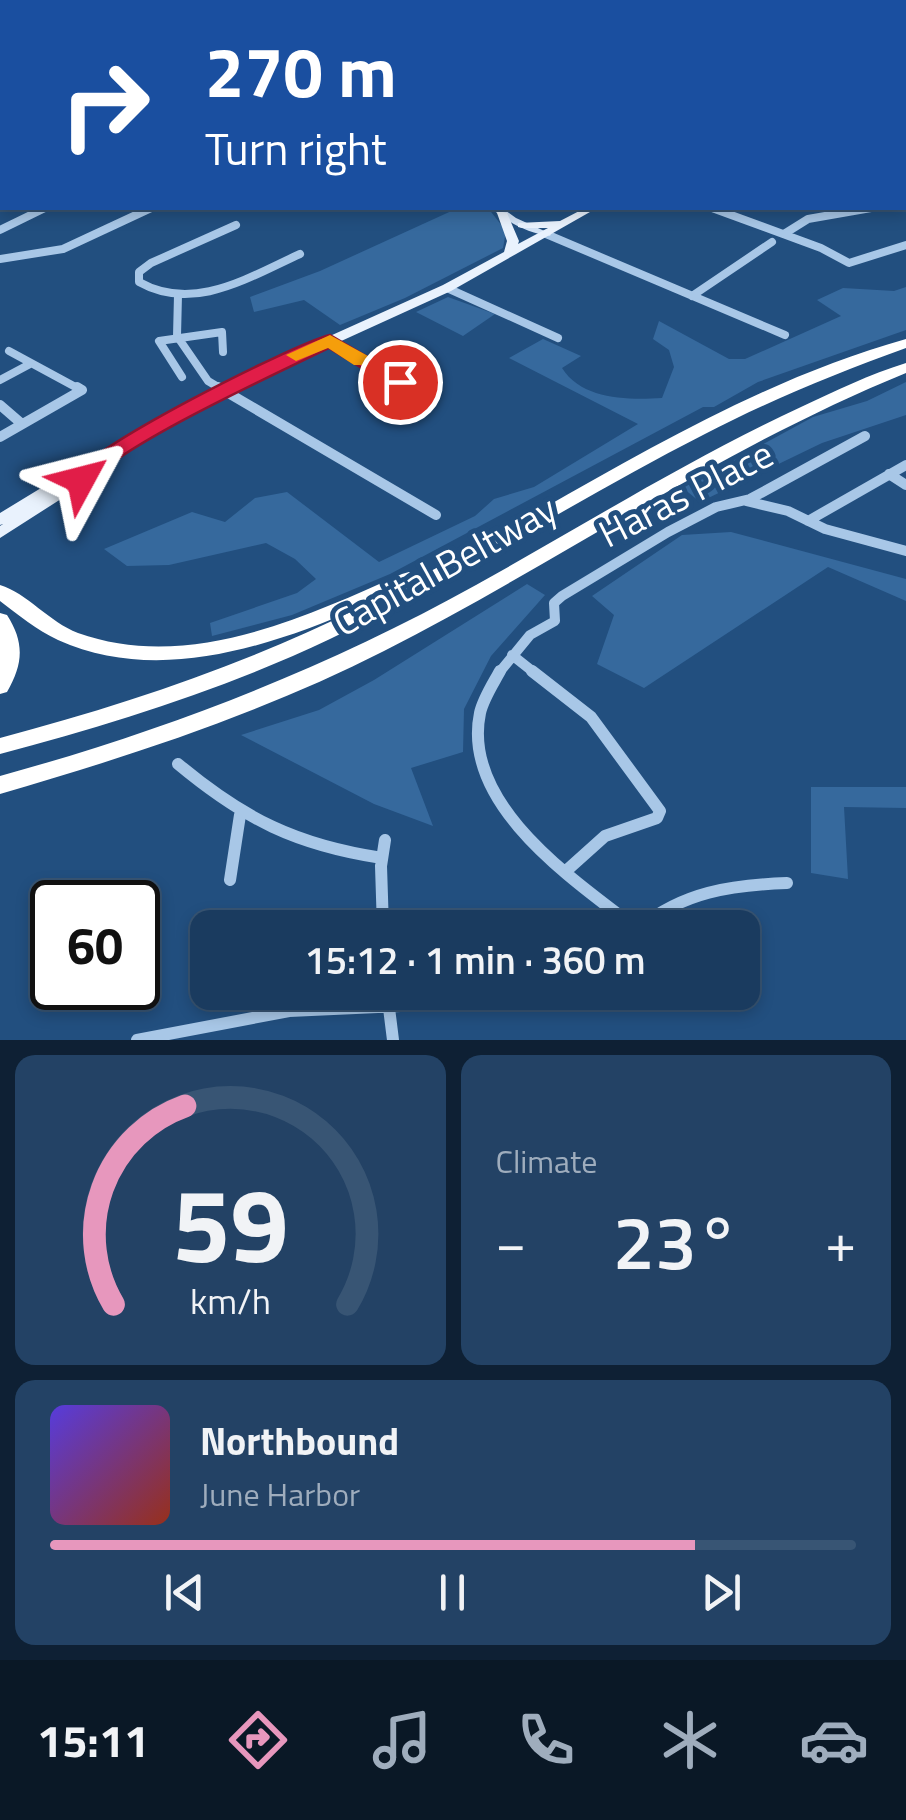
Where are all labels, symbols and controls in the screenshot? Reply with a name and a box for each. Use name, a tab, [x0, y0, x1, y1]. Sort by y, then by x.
text: 270 m	[205, 18, 397, 124]
icon: right	[40, 40, 170, 170]
text: Turn right	[205, 114, 387, 182]
pin	[358, 340, 443, 425]
icon: arrive	[373, 355, 428, 410]
street label: Haras Place	[588, 424, 783, 562]
position arrow	[29, 428, 133, 532]
street label: Capital Beltway	[322, 480, 567, 651]
speed limit sign: 60	[30, 880, 160, 1010]
text: 15:12 · 1 min · 360 m	[304, 931, 646, 989]
text: Climate	[496, 1137, 597, 1185]
text: 59	[172, 1144, 288, 1302]
text: 23°	[613, 1184, 739, 1298]
text: −	[496, 1200, 526, 1283]
text: +	[825, 1200, 856, 1283]
text: km/h	[190, 1273, 271, 1328]
text: Northbound	[200, 1412, 399, 1470]
text: June Harbor	[200, 1470, 360, 1518]
icon: previous	[157, 1565, 212, 1620]
icon: pause	[425, 1565, 480, 1620]
icon: next	[694, 1565, 749, 1620]
icon: directions	[223, 1705, 293, 1775]
icon: music	[367, 1705, 437, 1775]
icon: phone	[511, 1705, 581, 1775]
icon: climate	[655, 1705, 725, 1775]
icon: car	[799, 1705, 869, 1775]
text: 15:11	[37, 1706, 149, 1774]

